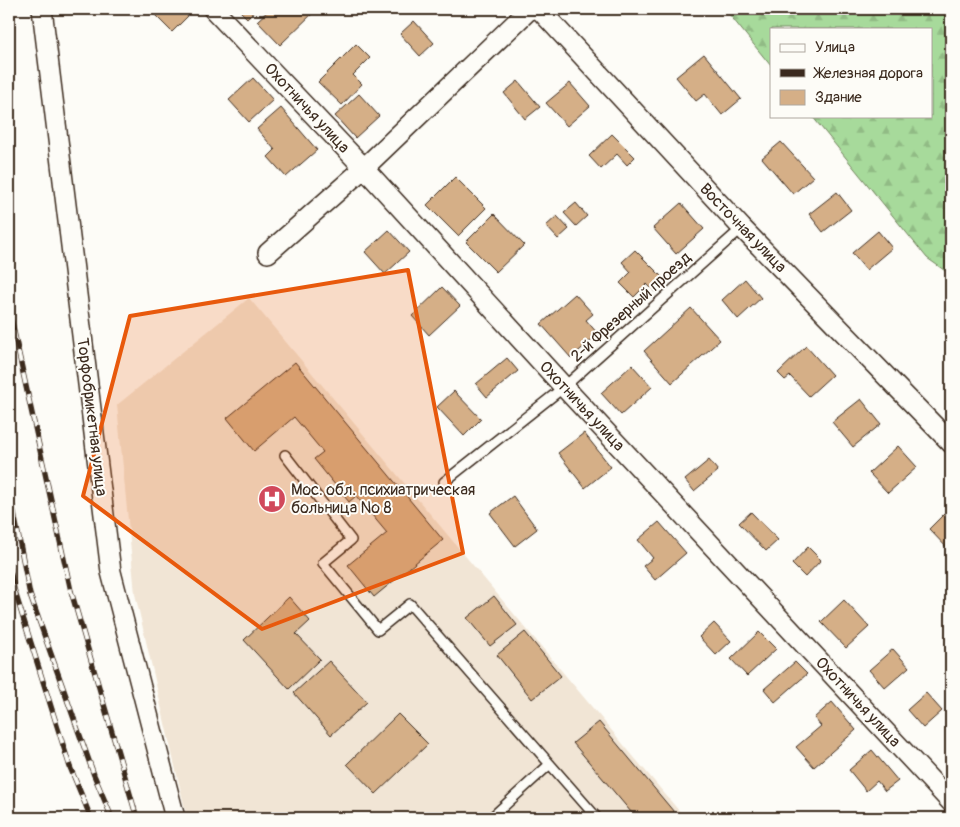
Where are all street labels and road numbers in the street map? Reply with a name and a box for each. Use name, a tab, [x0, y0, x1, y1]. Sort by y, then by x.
street label: Охотничья улица	[260, 59, 354, 157]
street label: Восточная улица	[695, 179, 791, 277]
street label: 2-й Фрезерный проезд	[567, 247, 696, 366]
street label: Торфобрикетная улица	[72, 337, 112, 497]
street label: Охотничья улица	[535, 357, 629, 455]
street label: Охотничья улица	[811, 653, 905, 751]

